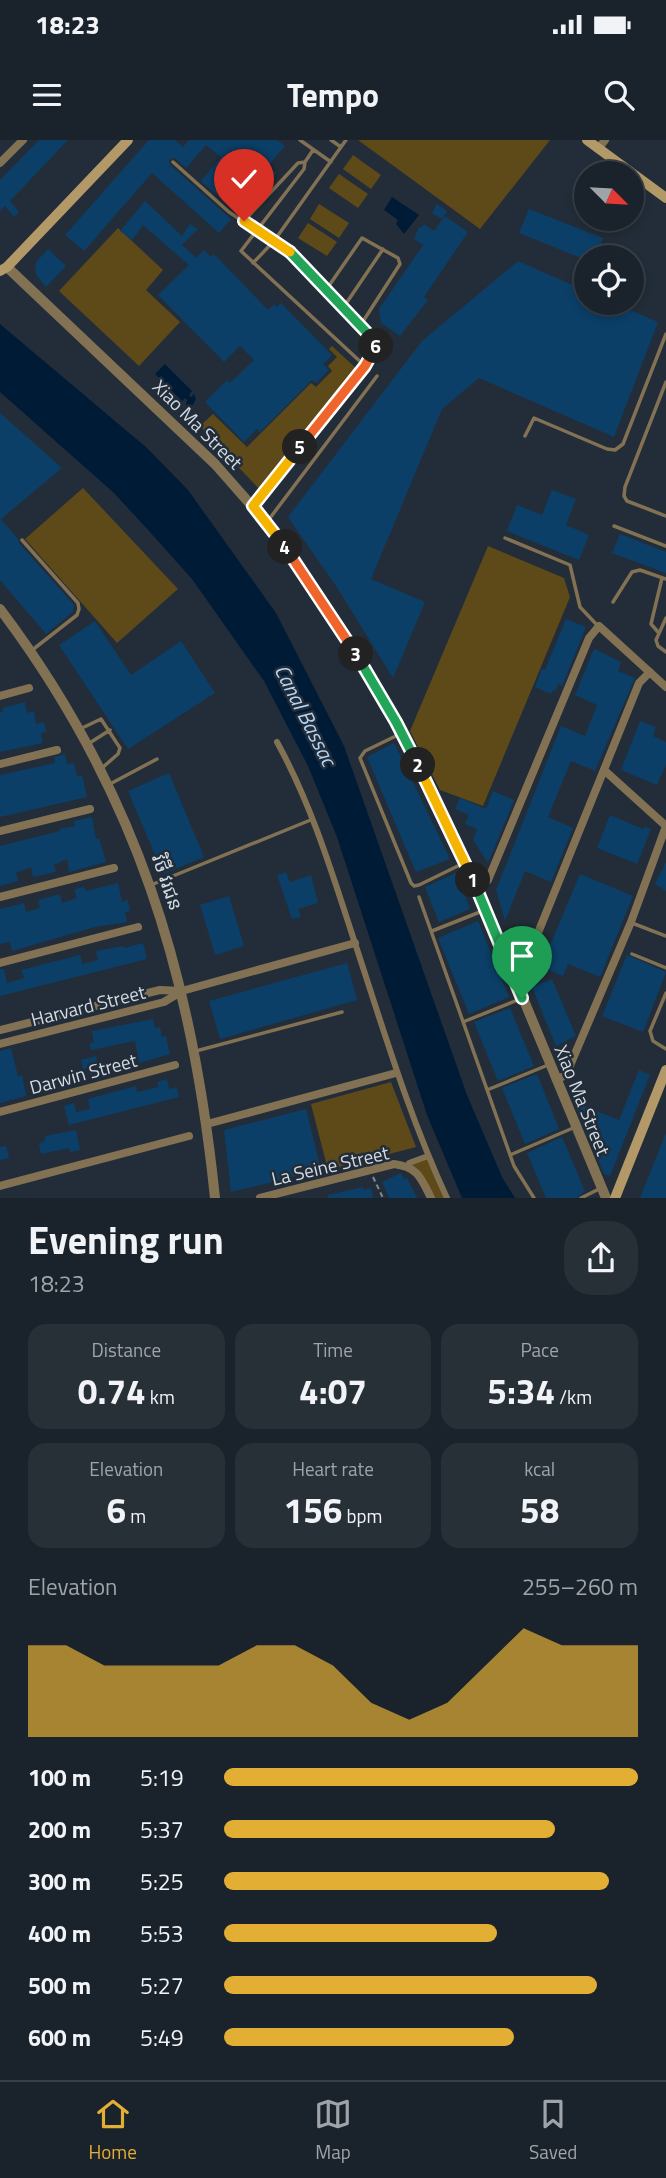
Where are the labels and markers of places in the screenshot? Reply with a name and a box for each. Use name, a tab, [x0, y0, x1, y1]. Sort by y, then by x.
pin	[214, 149, 274, 221]
pin: 6	[358, 328, 394, 364]
pin: 5	[282, 430, 318, 464]
pin: 4	[268, 530, 302, 564]
pin: 3	[338, 636, 374, 672]
pin: 2	[400, 748, 436, 782]
pin: 1	[456, 862, 490, 898]
pin	[492, 926, 552, 998]

